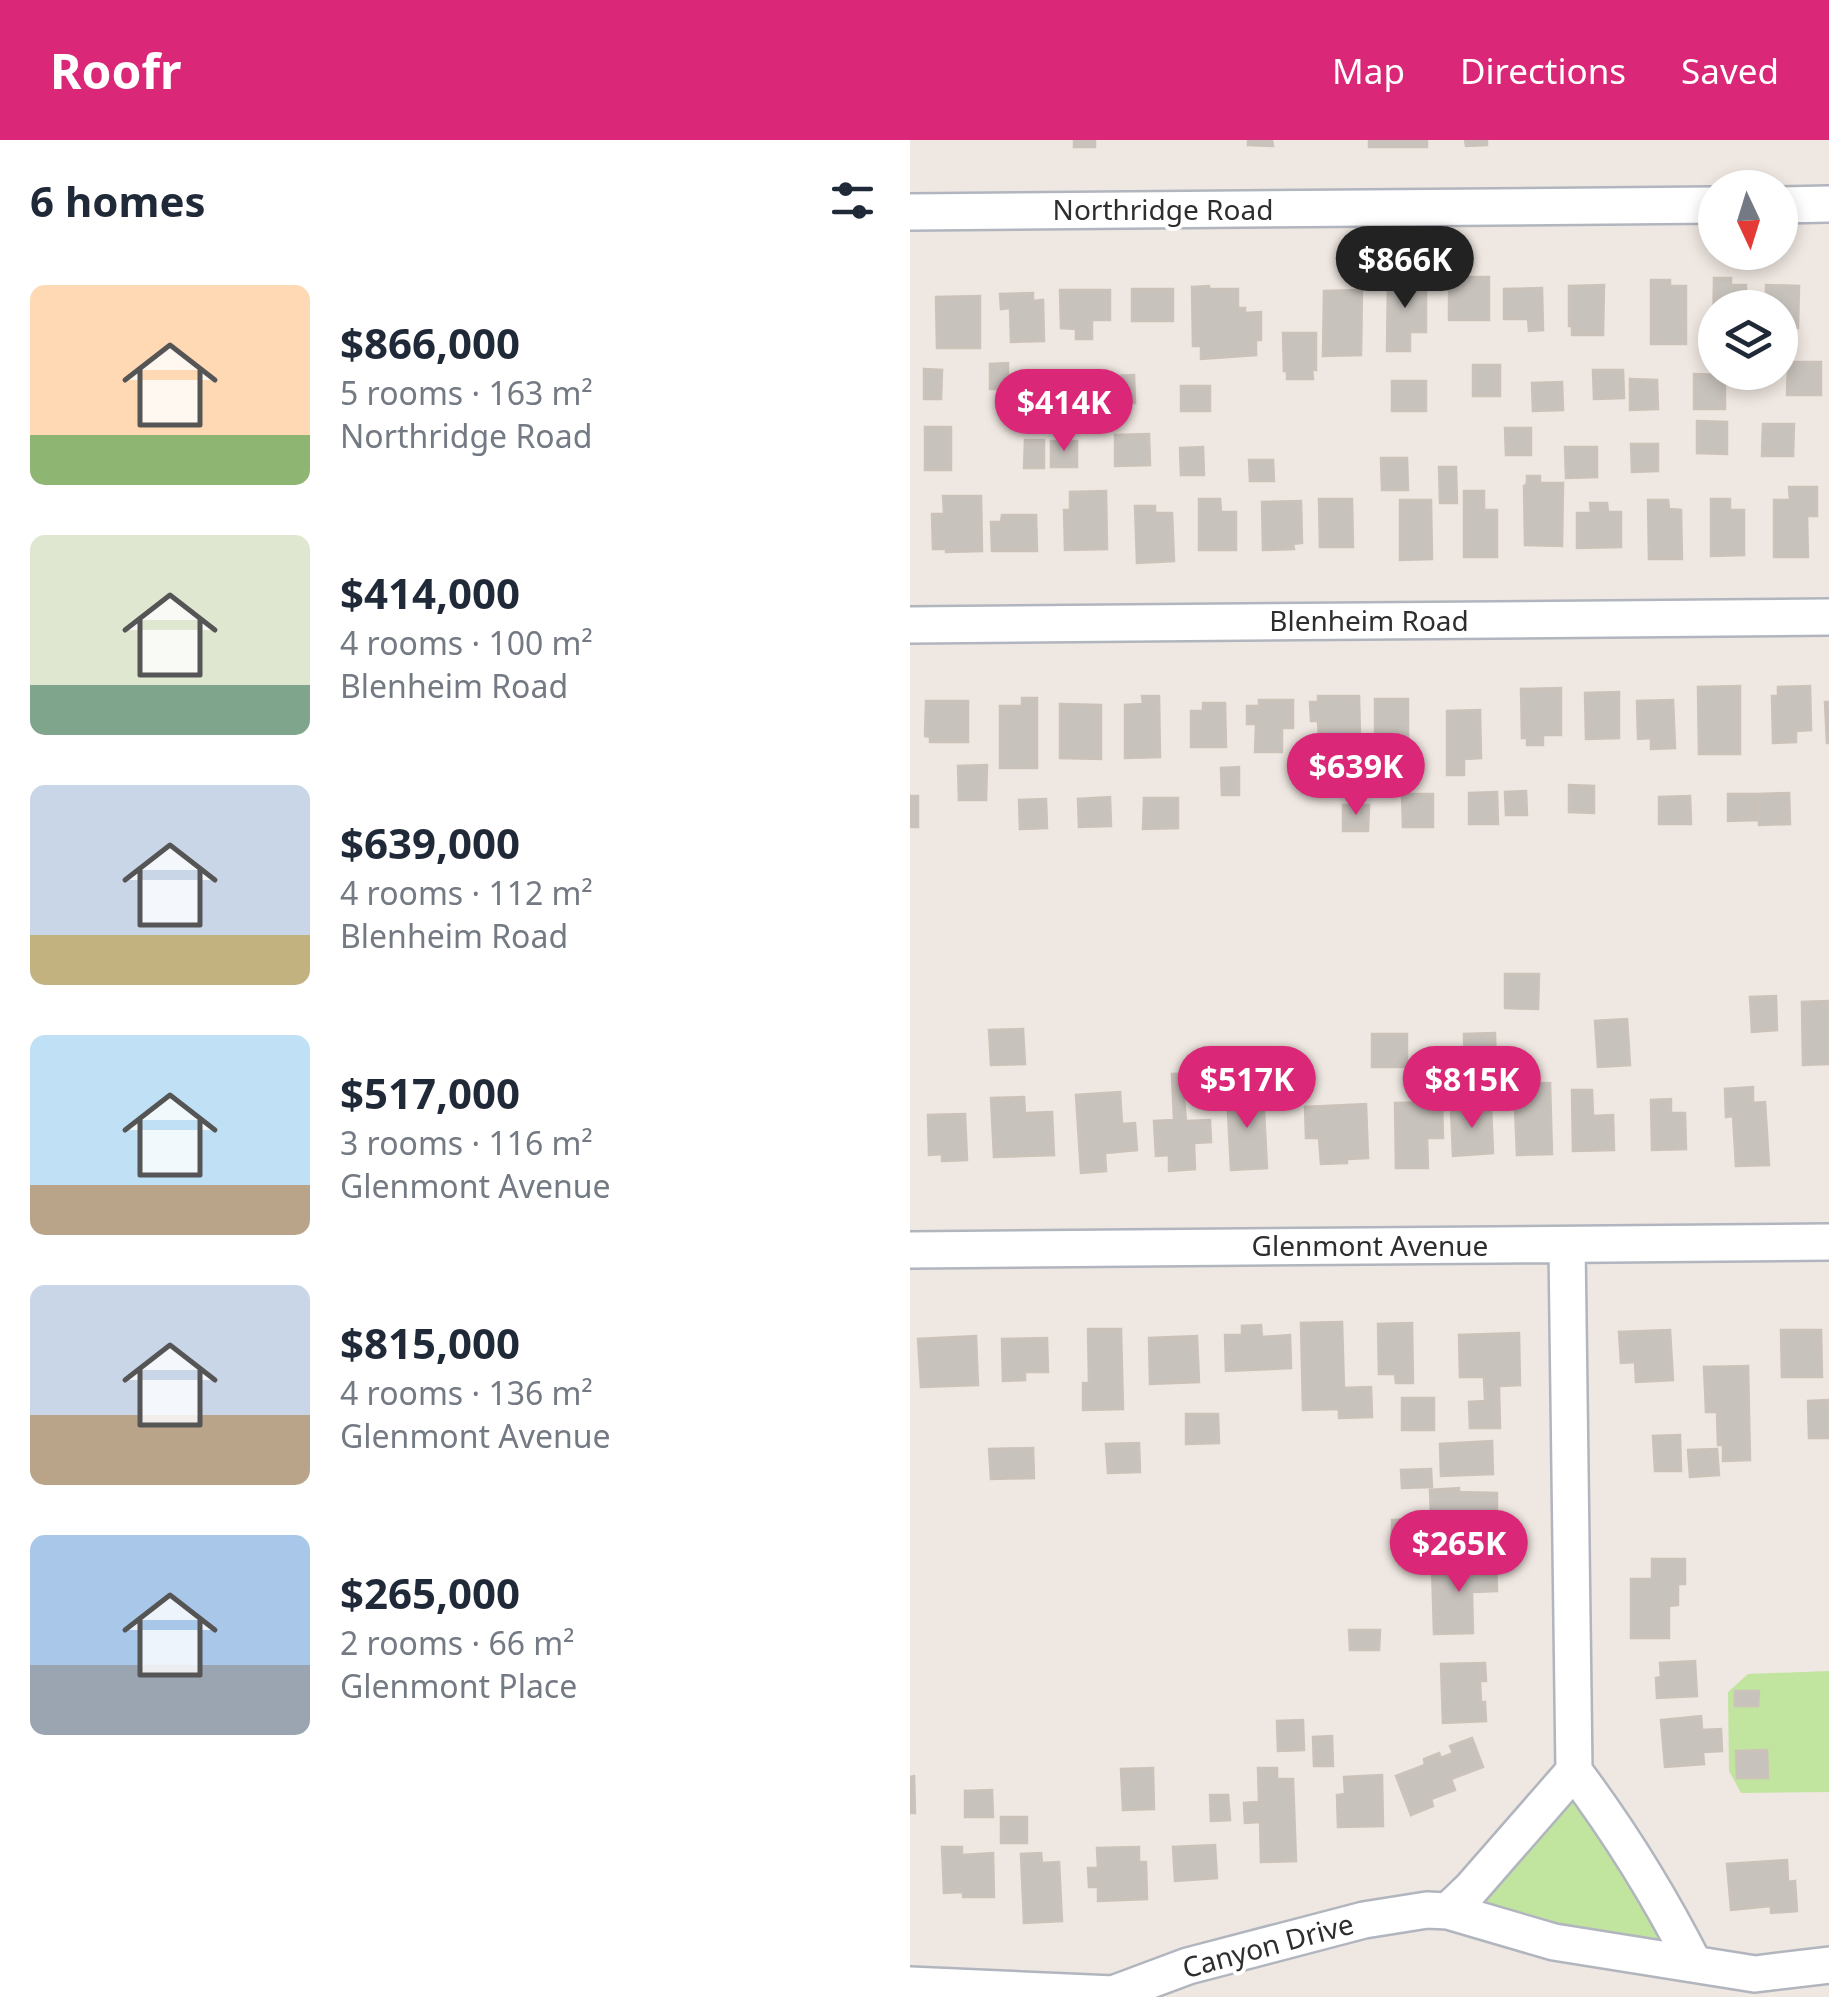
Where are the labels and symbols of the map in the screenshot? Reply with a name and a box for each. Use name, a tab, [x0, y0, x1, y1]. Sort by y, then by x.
north arrow	[1698, 170, 1798, 270]
street label: Northridge Road	[1053, 190, 1273, 228]
pin: $866K	[1335, 226, 1475, 311]
pin: $414K	[994, 369, 1134, 454]
street label: Blenheim Road	[1269, 601, 1469, 639]
pin: $639K	[1286, 733, 1426, 818]
pin: $517K	[1177, 1046, 1317, 1131]
pin: $815K	[1402, 1046, 1542, 1131]
street label: Glenmont Avenue	[1252, 1226, 1488, 1264]
pin: $265K	[1389, 1510, 1529, 1595]
street label: Canyon Drive	[1178, 1904, 1358, 1986]

